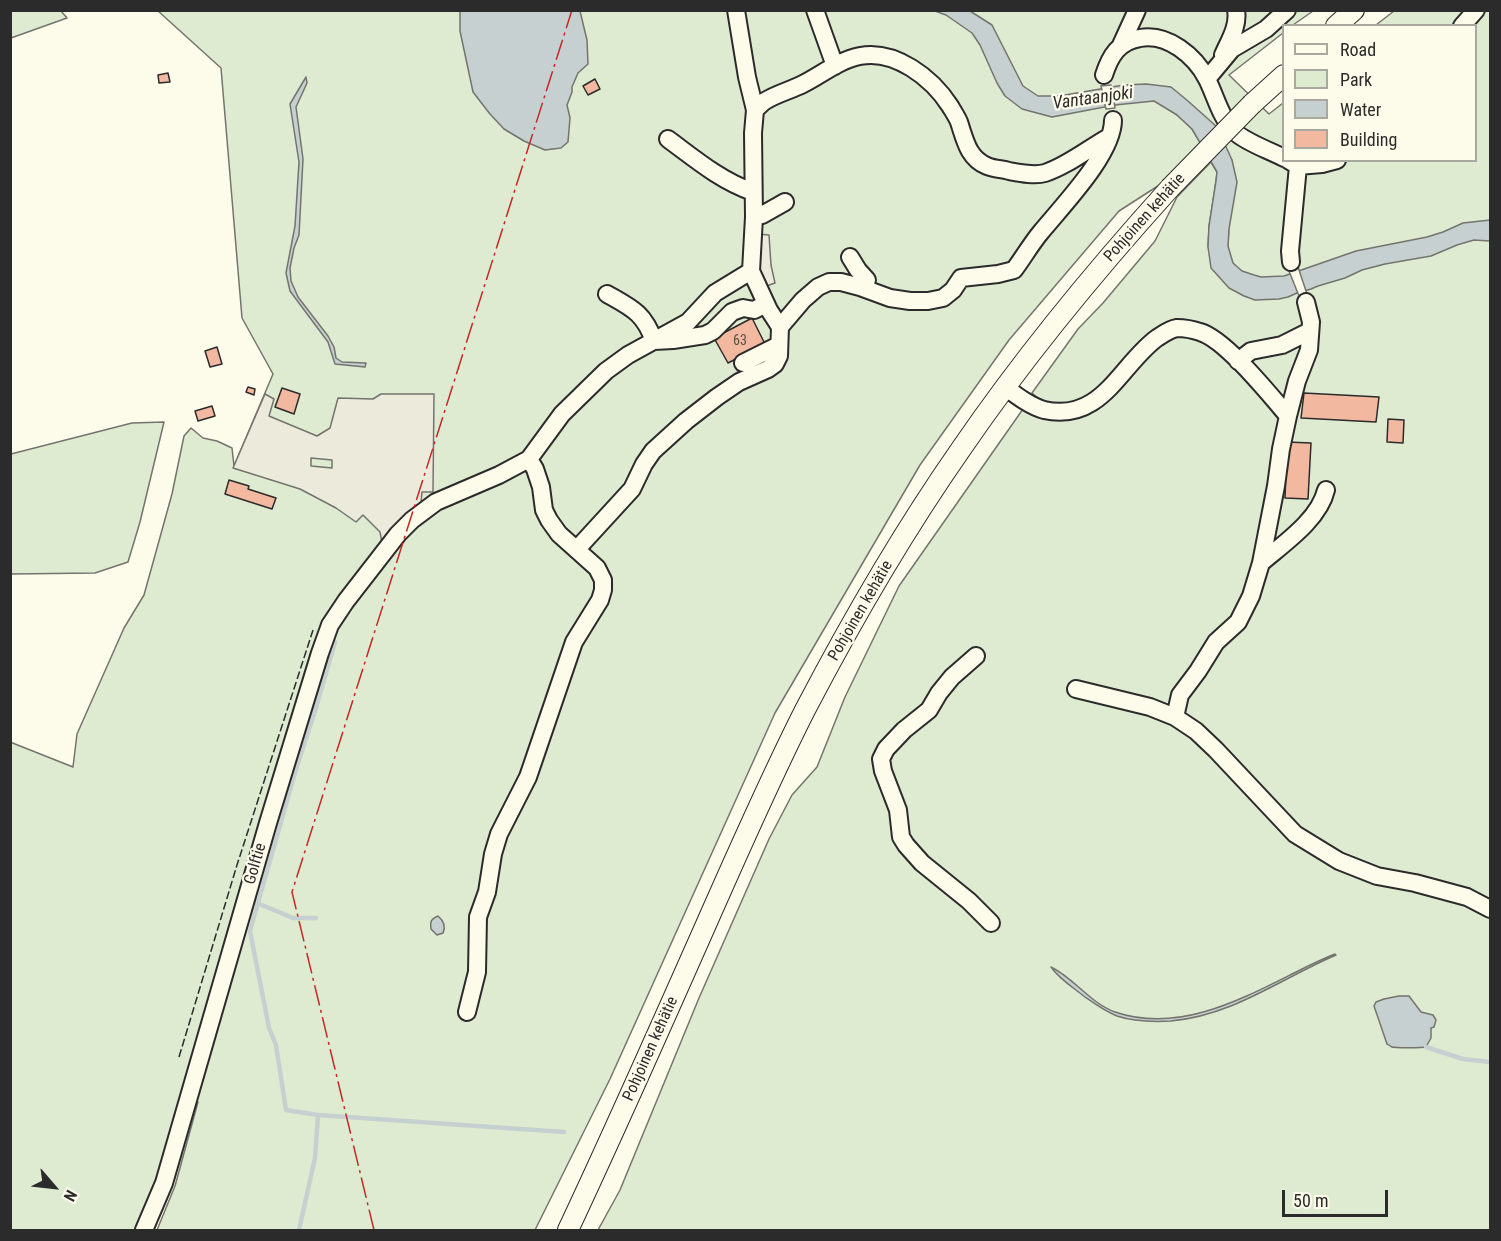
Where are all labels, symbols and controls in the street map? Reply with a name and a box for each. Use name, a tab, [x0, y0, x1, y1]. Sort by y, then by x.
legend	[1282, 24, 1477, 162]
text: Road	[1340, 39, 1376, 60]
text: Park	[1340, 69, 1372, 90]
water label: Vantaanjoki	[1051, 83, 1135, 115]
text: Water	[1340, 99, 1381, 120]
text: Building	[1340, 129, 1397, 150]
street label: Pohjoinen kehätie	[1100, 170, 1190, 266]
house number: 63	[733, 333, 747, 349]
street label: Pohjoinen kehätie	[825, 558, 897, 664]
street label: Golftie	[241, 841, 271, 887]
street label: Pohjoinen kehätie	[619, 994, 683, 1104]
north arrow	[24, 1157, 84, 1217]
scale bar	[1285, 1178, 1392, 1216]
text: N	[60, 1187, 81, 1204]
text: 50 m	[1293, 1190, 1328, 1211]

